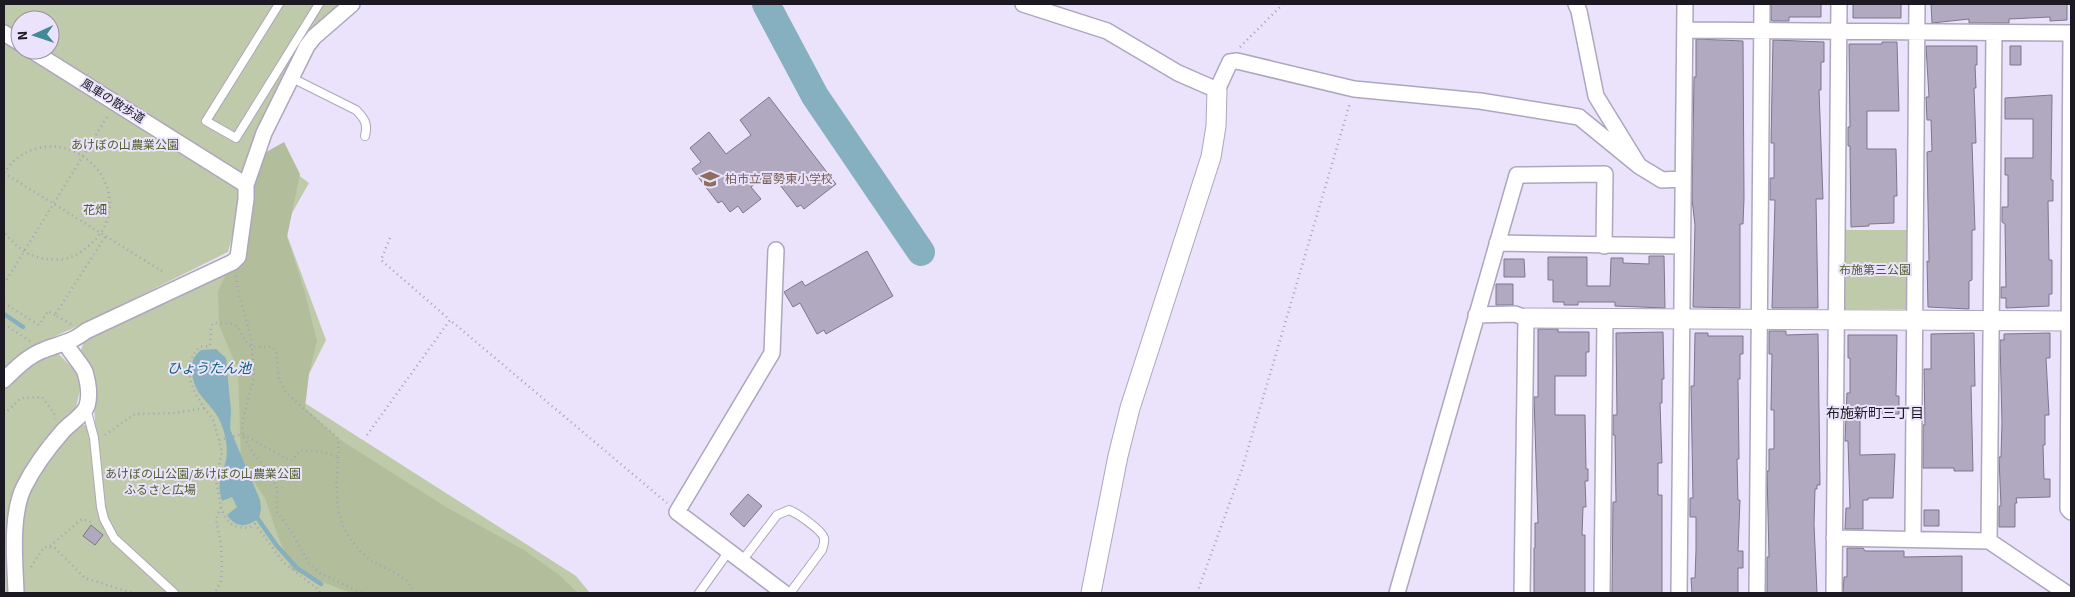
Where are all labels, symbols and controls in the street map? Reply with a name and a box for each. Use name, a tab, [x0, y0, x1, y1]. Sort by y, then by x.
north arrow	[10, 10, 60, 60]
text: N	[13, 30, 33, 41]
street label: 風車の散歩道	[78, 75, 148, 128]
park label: あけぼの山農業公園	[71, 137, 179, 154]
school or university icon: 柏市立富勢東小学校	[699, 168, 721, 190]
place label: 柏市立富勢東小学校	[725, 171, 833, 188]
park label: 花畑	[83, 202, 107, 219]
park label: 布施第三公園	[1839, 262, 1911, 279]
water label: ひょうたん池	[167, 359, 253, 379]
district label: 布施新町三丁目	[1826, 404, 1924, 424]
park label: あけぼの山公園/あけぼの山農業公園	[105, 466, 301, 483]
park label: ふるさと広場	[124, 482, 196, 499]

